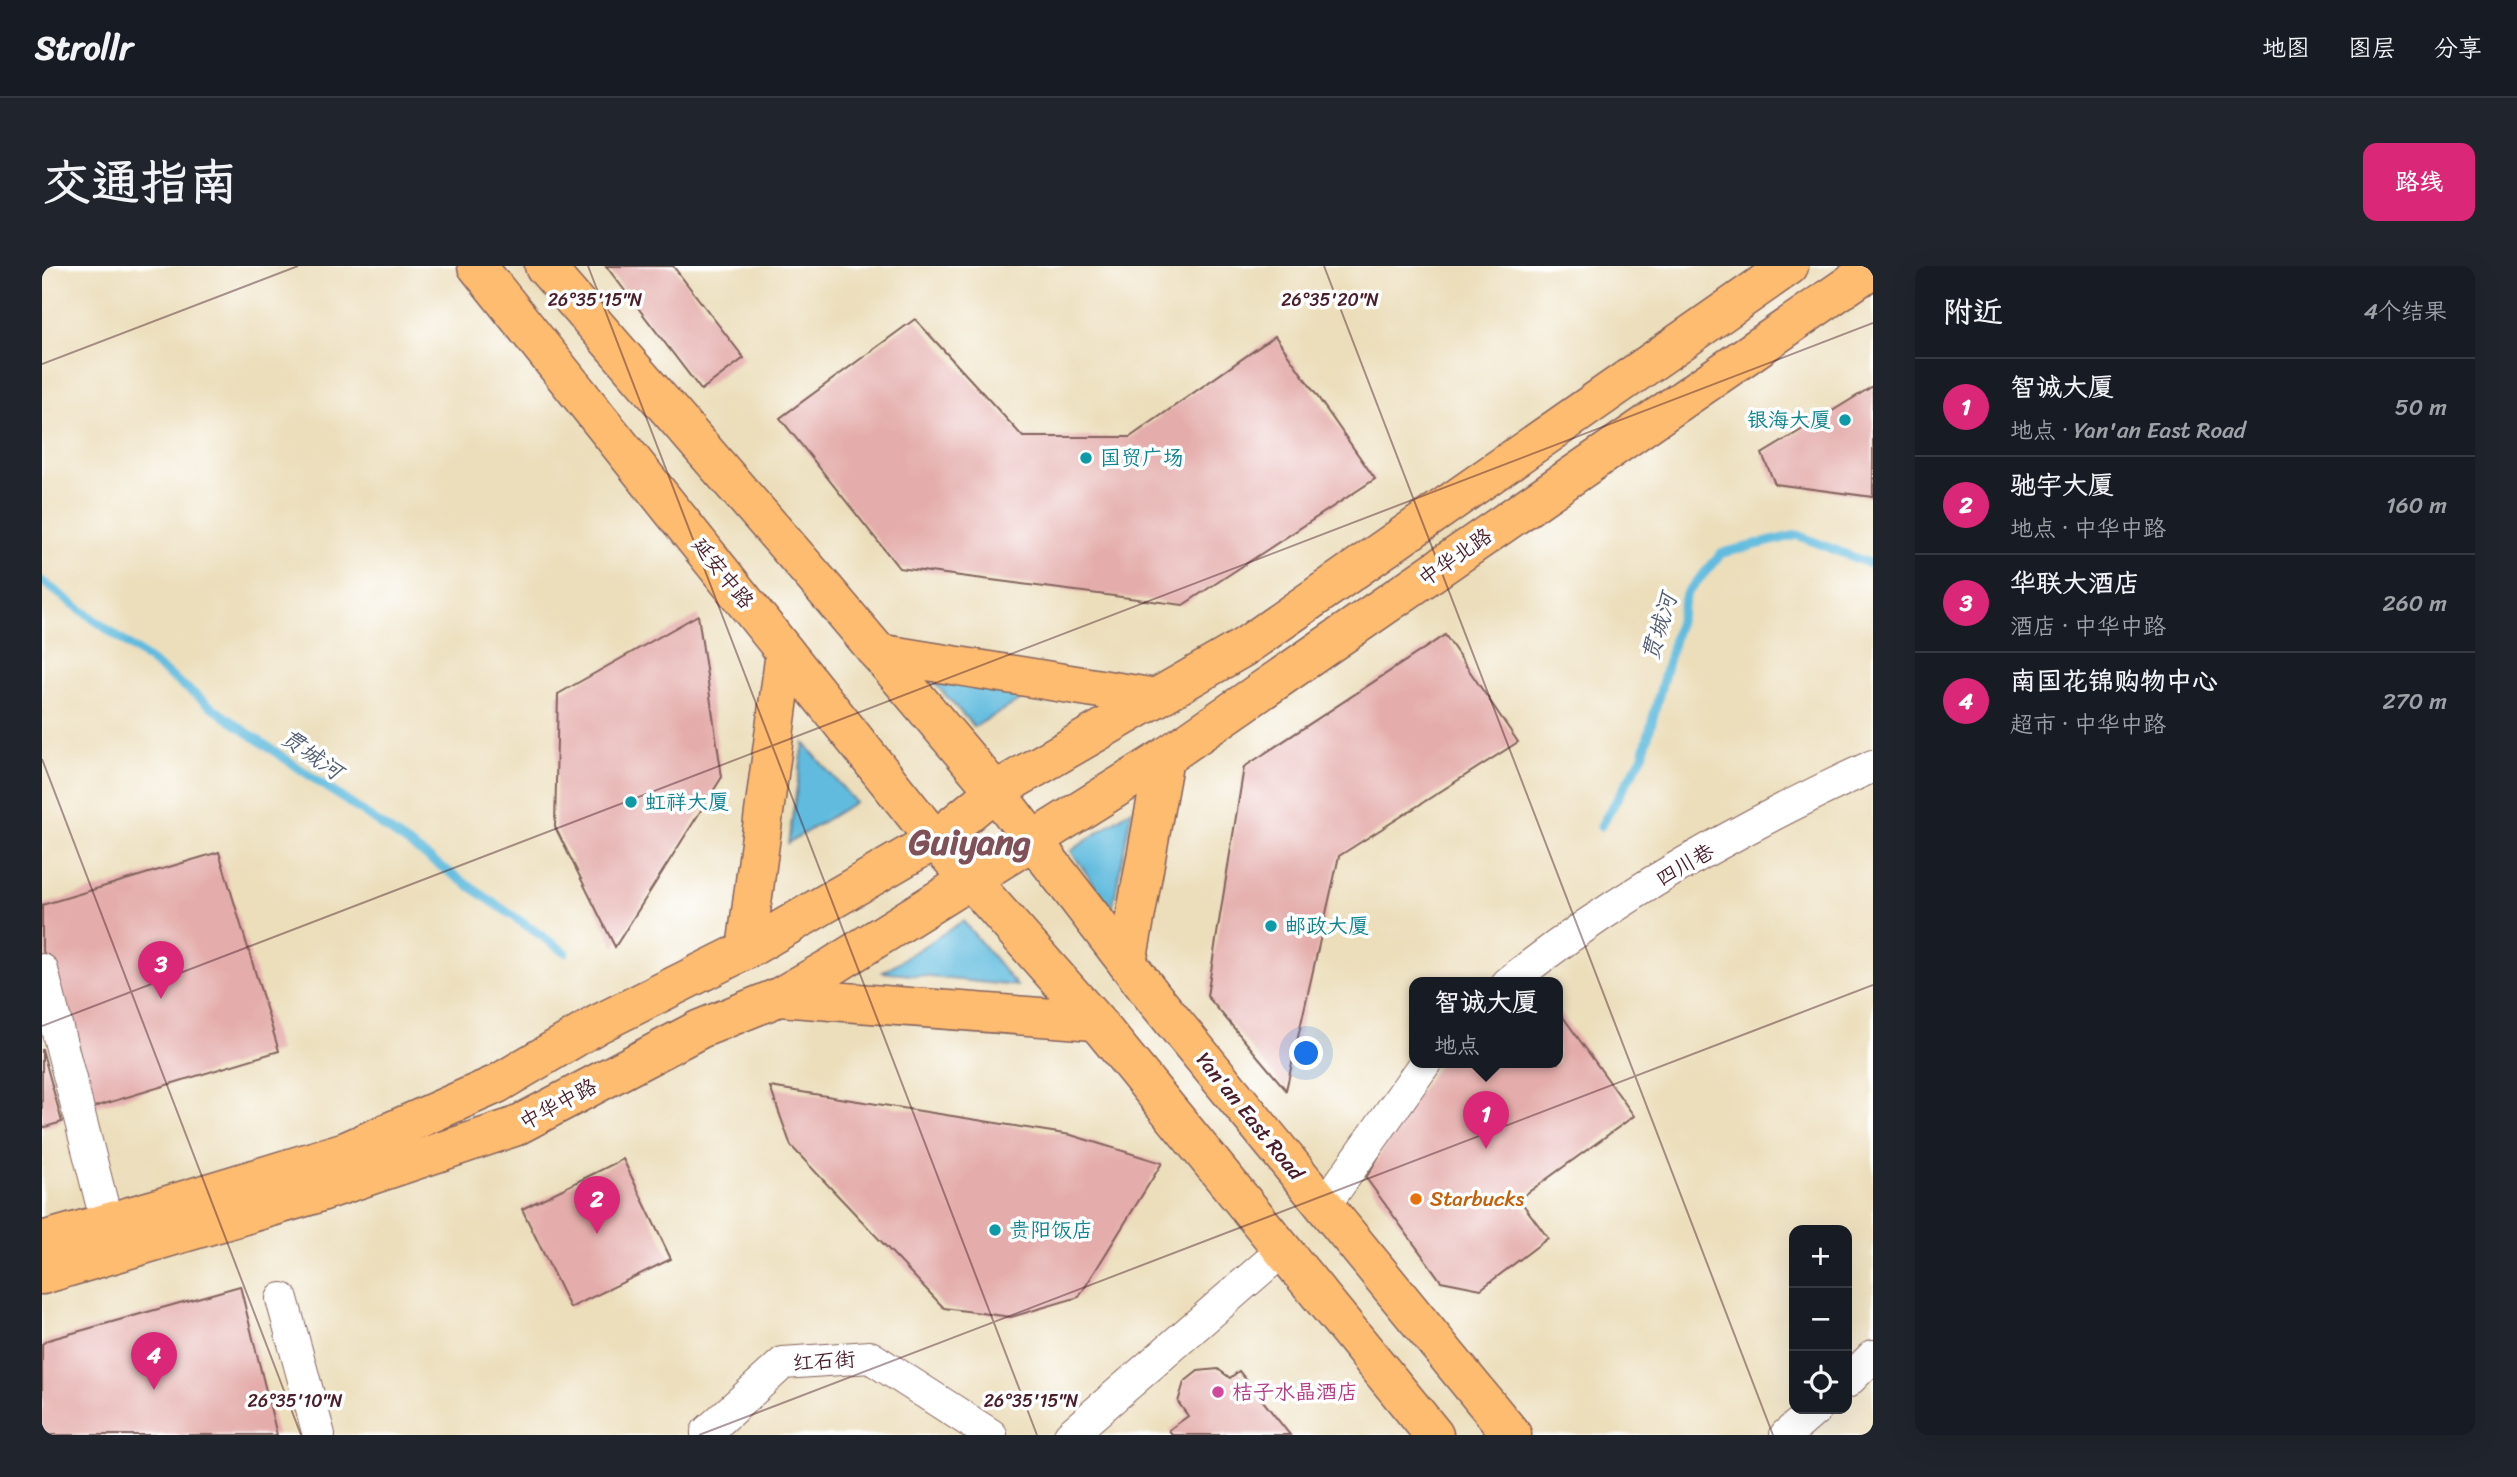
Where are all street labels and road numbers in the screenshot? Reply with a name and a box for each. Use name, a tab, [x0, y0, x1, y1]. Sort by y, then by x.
street label: 中华北路	[1410, 517, 1500, 597]
street label: 延安中路	[682, 528, 764, 618]
street label: 四川巷	[1648, 833, 1722, 897]
street label: Yan'an East Road	[1186, 1043, 1315, 1190]
street label: 中华中路	[512, 1068, 604, 1140]
street label: 红石街	[791, 1340, 857, 1382]

